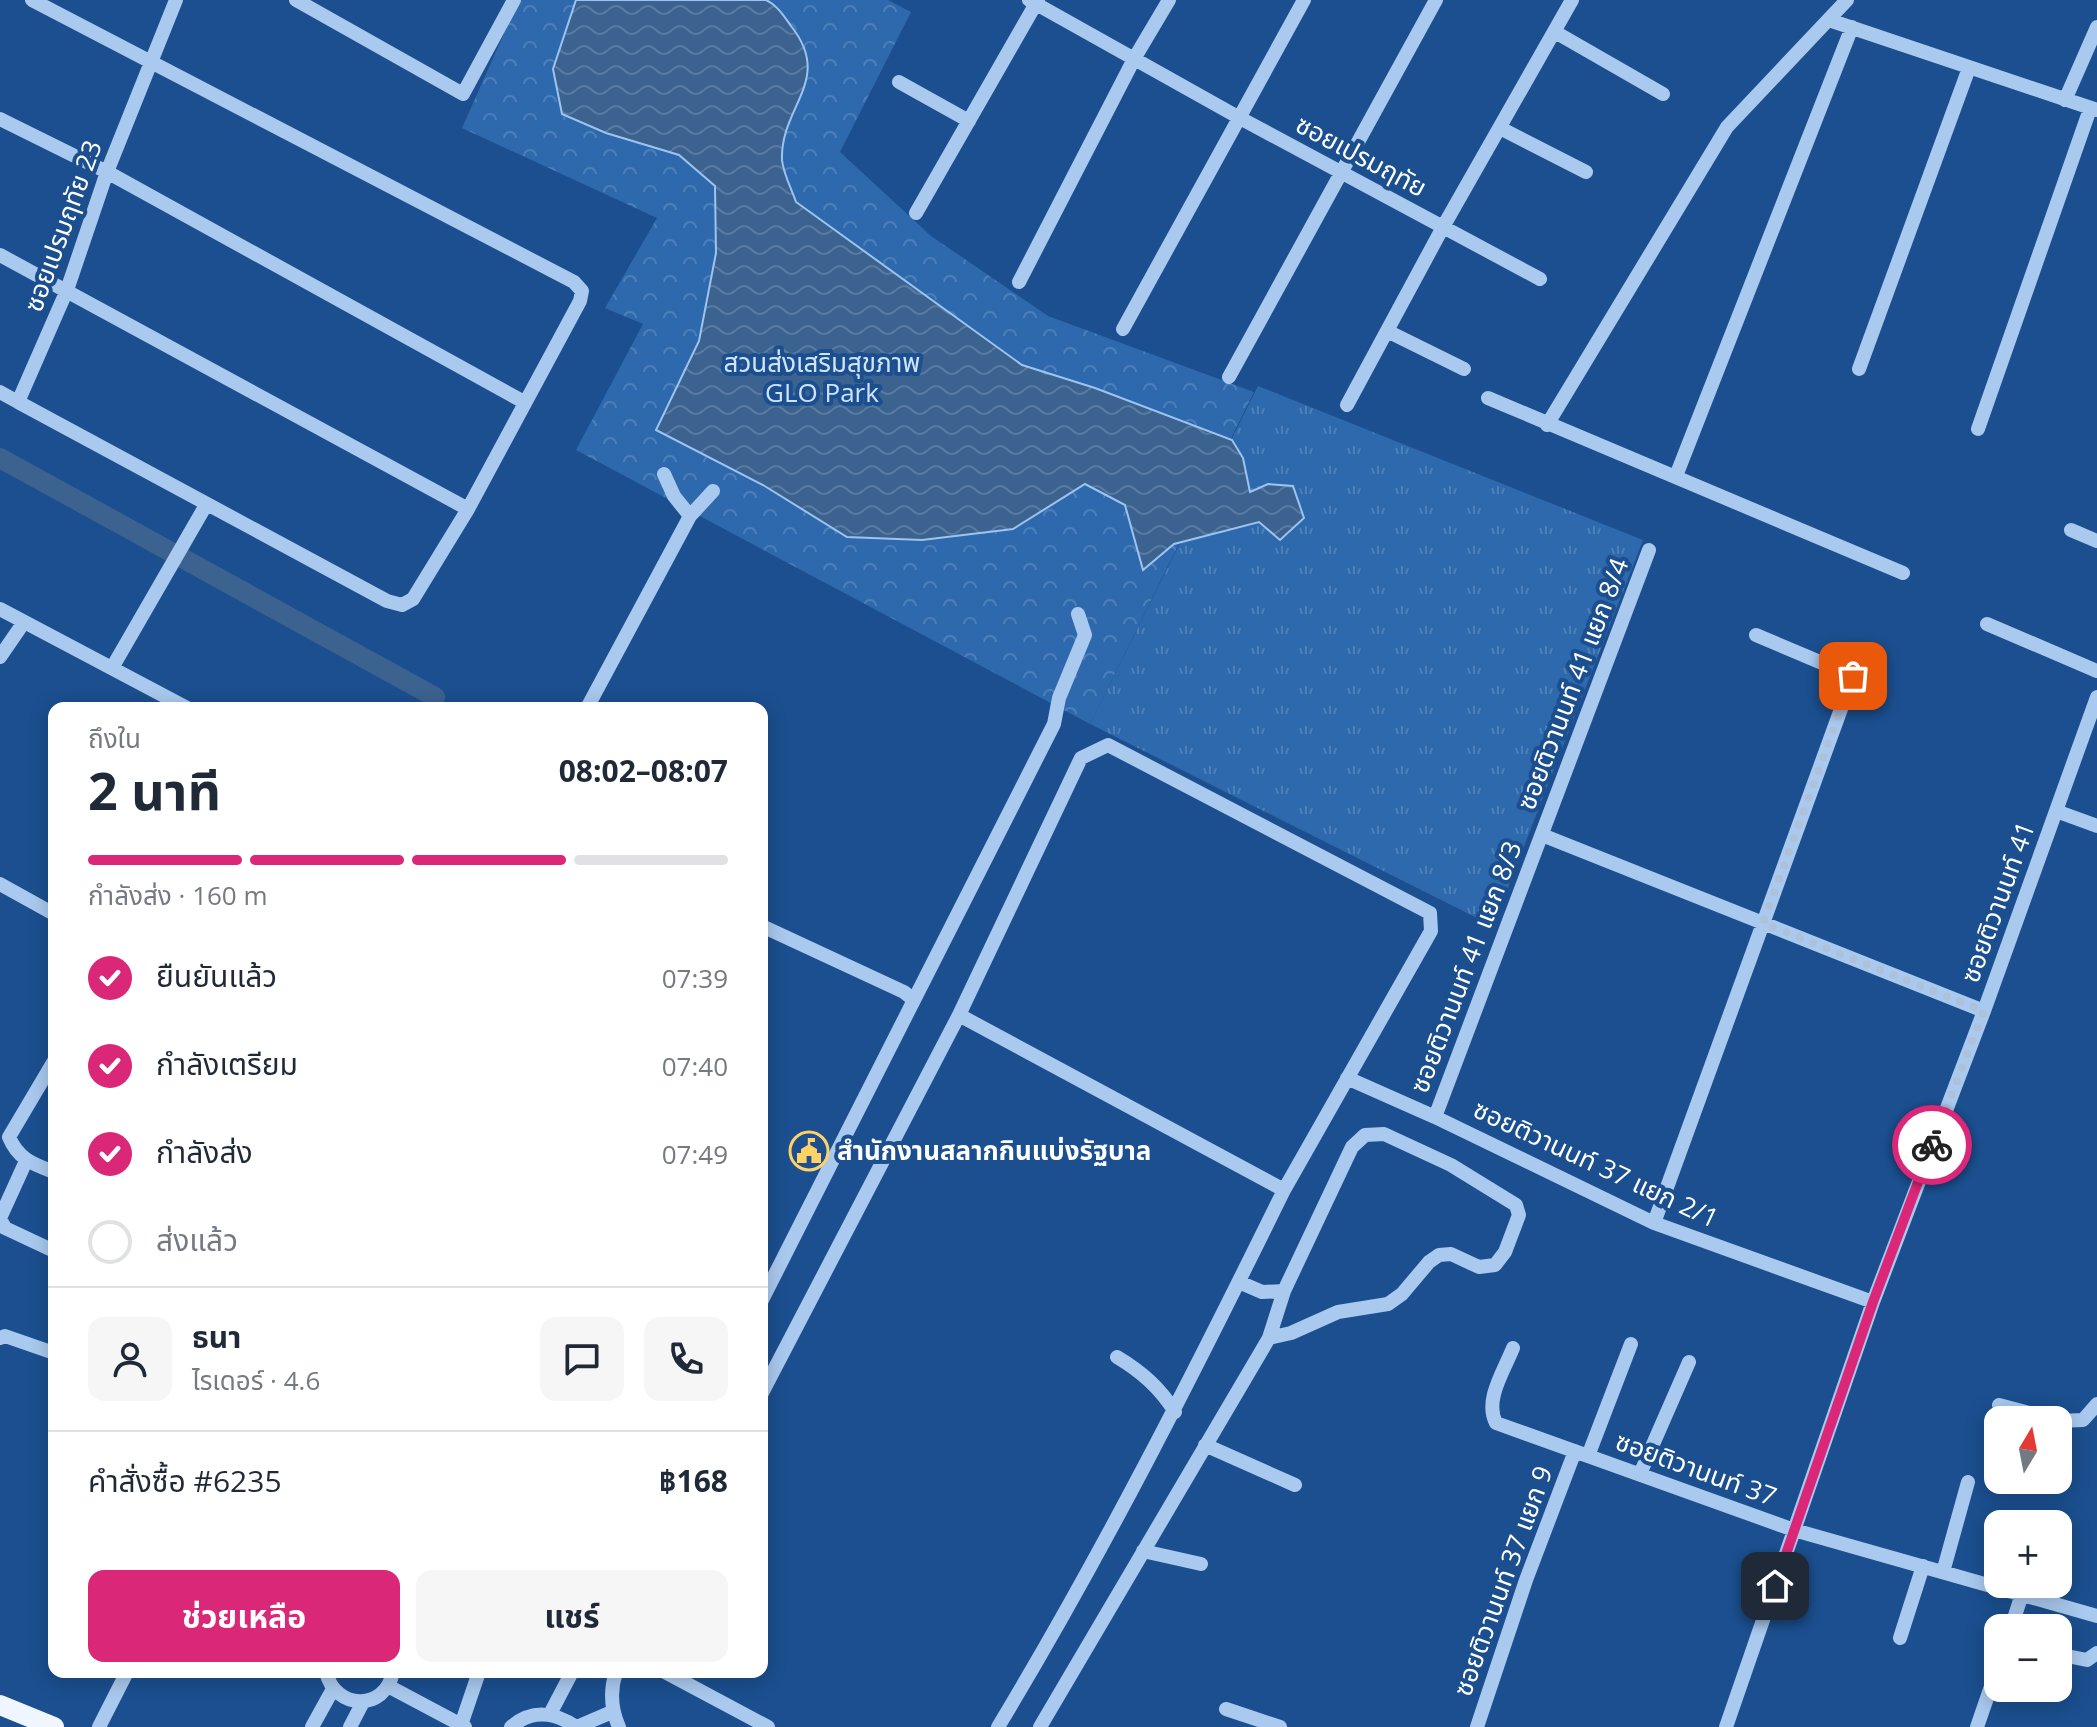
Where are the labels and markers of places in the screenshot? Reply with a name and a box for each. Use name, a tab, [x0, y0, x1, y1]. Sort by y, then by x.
pin	[1819, 642, 1887, 710]
public building icon: สำนักงานสลากกินแบ่งรัฐบาล	[788, 1130, 830, 1172]
place label: สำนักงานสลากกินแบ่งรัฐบาล	[837, 1132, 1151, 1168]
pin	[1741, 1552, 1809, 1620]

